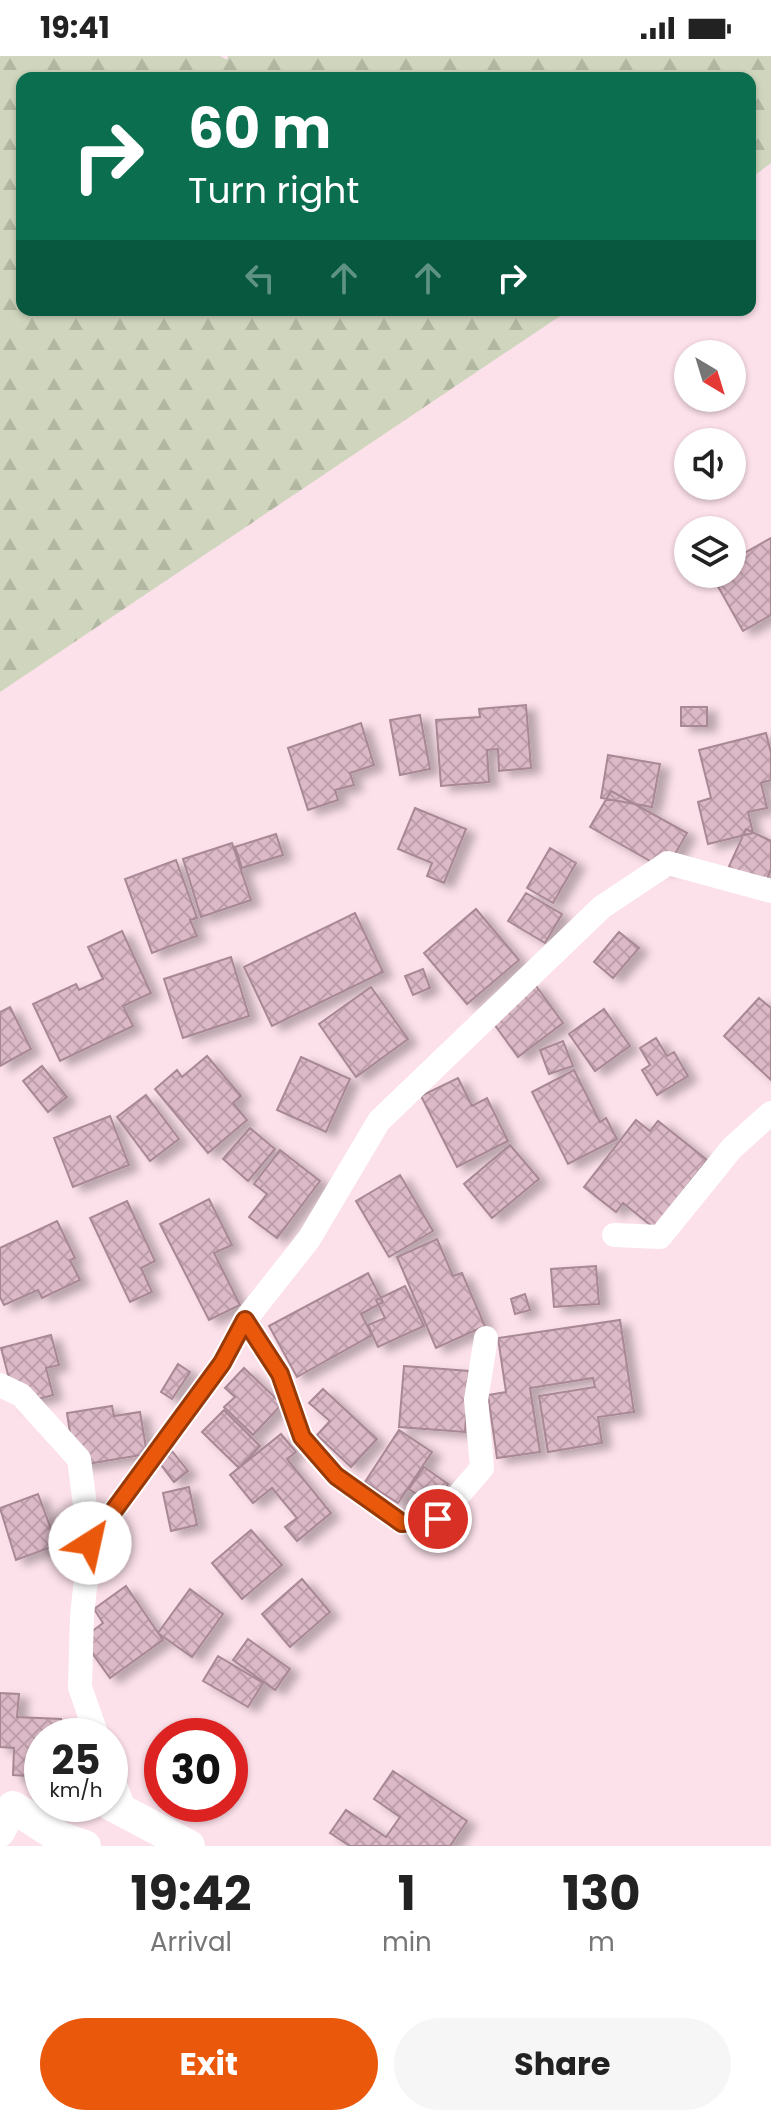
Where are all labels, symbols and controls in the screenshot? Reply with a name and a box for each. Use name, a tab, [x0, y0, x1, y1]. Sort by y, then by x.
text: 19:41	[40, 6, 110, 49]
text: 60 m	[188, 89, 331, 168]
icon: right	[56, 104, 160, 208]
text: Turn right	[188, 165, 359, 216]
icon: left	[238, 256, 282, 300]
icon: ahead	[322, 256, 366, 300]
icon: ahead	[406, 256, 450, 300]
icon: right	[490, 256, 534, 300]
north arrow	[674, 340, 746, 412]
map controls	[674, 340, 746, 588]
button: sound	[674, 428, 746, 500]
button: layers	[674, 516, 746, 588]
pin	[404, 1485, 472, 1553]
icon: arrive	[416, 1497, 460, 1541]
position arrow	[48, 1501, 132, 1585]
speed limit sign: 30	[144, 1718, 248, 1822]
text: 25	[52, 1732, 100, 1788]
text: km/h	[49, 1776, 103, 1804]
text: 19:42	[130, 1860, 252, 1927]
text: 1	[398, 1860, 416, 1927]
text: 130	[562, 1860, 641, 1927]
text: Arrival	[150, 1924, 232, 1960]
text: min	[382, 1924, 432, 1960]
text: m	[588, 1924, 615, 1960]
button: Exit	[40, 2018, 378, 2110]
button: Share	[394, 2018, 731, 2110]

